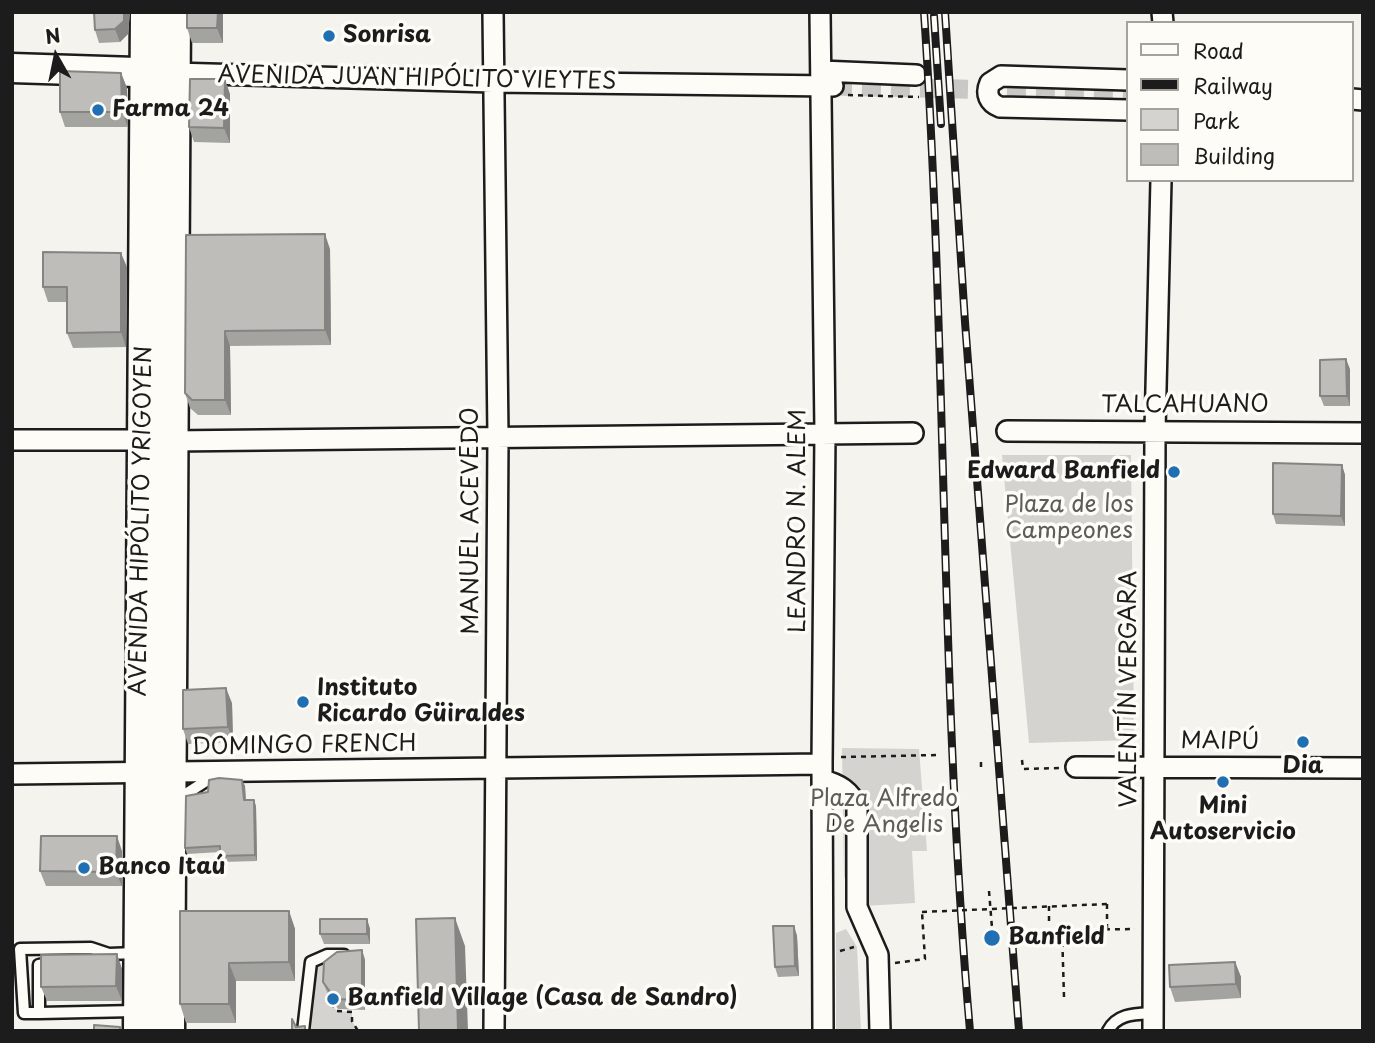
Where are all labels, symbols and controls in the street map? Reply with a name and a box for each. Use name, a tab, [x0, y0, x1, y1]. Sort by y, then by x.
text: N	[43, 20, 62, 50]
north arrow	[21, 21, 91, 91]
legend	[1126, 21, 1354, 182]
place label: Sonrisa	[343, 22, 431, 50]
marker: Sonrisa	[321, 28, 337, 44]
text: Road	[1193, 34, 1244, 66]
street label: AVENIDA JUAN HIPÓLITO VIEYTES	[217, 62, 617, 96]
text: Railway	[1193, 69, 1273, 101]
place label: Farma 24	[112, 96, 229, 124]
marker: Farma 24	[90, 102, 106, 118]
text: Park	[1193, 104, 1240, 136]
text: Building	[1193, 139, 1275, 171]
street label: AVENIDA HIPÓLITO YRIGOYEN	[125, 345, 159, 697]
street label: TALCAHUANO	[1101, 392, 1269, 420]
street label: MANUEL ACEVEDO	[458, 407, 486, 635]
street label: LEANDRO N. ALEM	[785, 409, 813, 633]
place label: Edward Banfield	[967, 458, 1160, 486]
marker: Edward Banfield	[1166, 464, 1182, 480]
park label: Plaza de los Campeones	[1004, 492, 1134, 546]
street label: VALENTÍN VERGARA	[1116, 571, 1144, 807]
place label: Instituto Ricardo Güiraldes	[317, 675, 525, 729]
marker: Instituto Ricardo Güiraldes	[295, 694, 311, 710]
street label: MAIPÚ	[1180, 728, 1260, 756]
street label: DOMINGO FRENCH	[191, 730, 417, 762]
marker: Dia	[1295, 734, 1311, 750]
place label: Dia	[1283, 753, 1323, 781]
marker: Mini Autoservicio	[1215, 774, 1231, 790]
park label: Plaza Alfredo De Angelis	[810, 786, 958, 840]
place label: Mini Autoservicio	[1150, 793, 1296, 847]
place label: Banco Itaú	[98, 854, 226, 882]
marker: Banco Itaú	[76, 860, 92, 876]
place label: Banfield	[1008, 924, 1105, 952]
marker: Banfield	[982, 928, 1002, 948]
place label: Banfield Village (Casa de Sandro)	[347, 985, 738, 1013]
marker: Banfield Village (Casa de Sandro)	[325, 991, 341, 1007]

